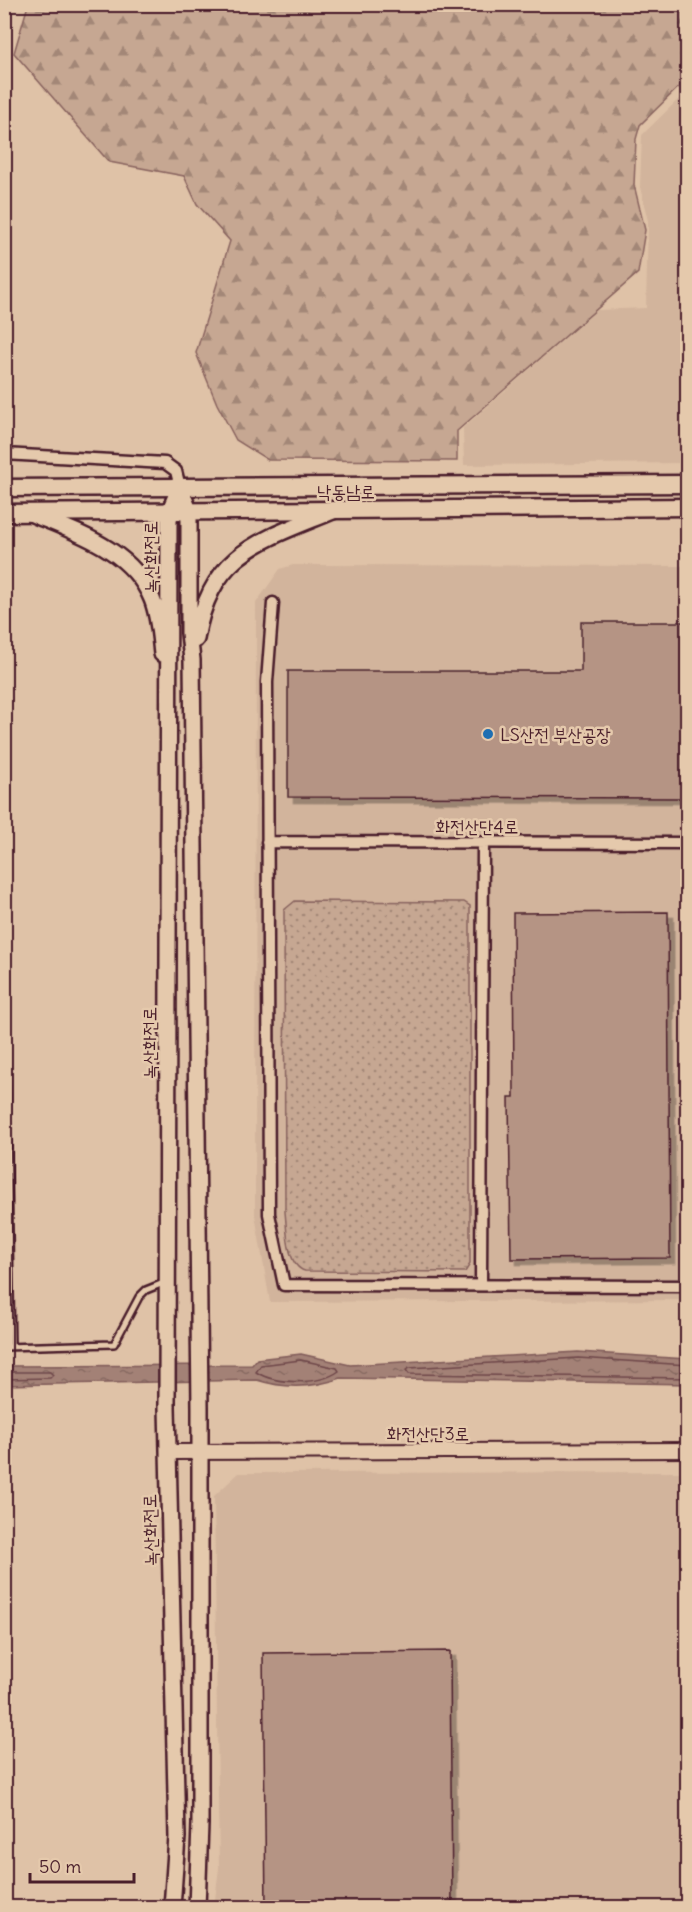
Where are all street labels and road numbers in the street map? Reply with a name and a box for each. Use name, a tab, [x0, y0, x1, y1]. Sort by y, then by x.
street label: 낙동남로	[317, 480, 375, 503]
street label: 녹산화전로	[139, 521, 162, 593]
street label: 화전산단4로	[436, 815, 518, 838]
street label: 녹산화전로	[138, 1007, 161, 1079]
street label: 화전산단3로	[387, 1422, 469, 1445]
street label: 녹산화전로	[138, 1494, 162, 1566]

